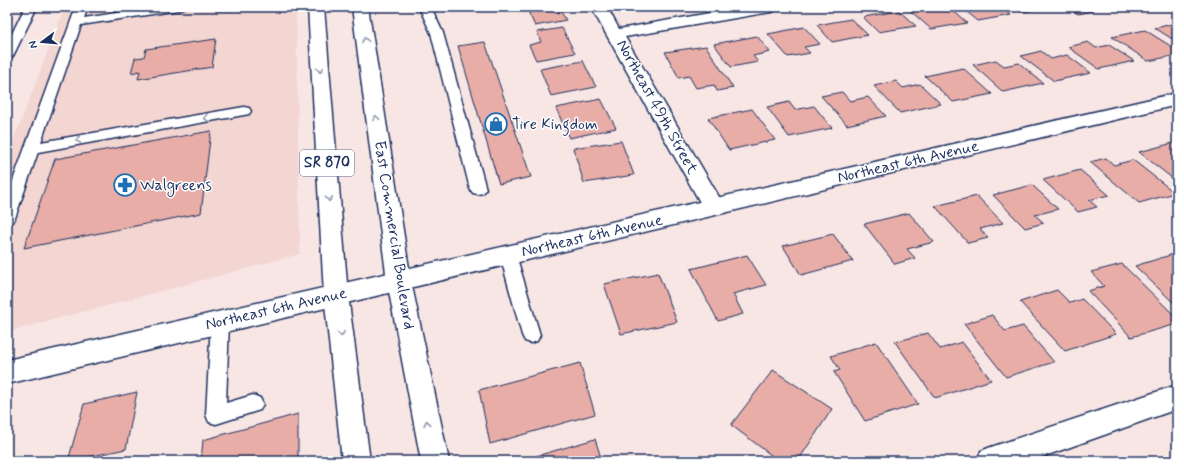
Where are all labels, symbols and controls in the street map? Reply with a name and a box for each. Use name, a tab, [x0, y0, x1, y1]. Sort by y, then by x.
north arrow	[22, 22, 62, 62]
street label: Northeast 49th Street	[611, 36, 703, 178]
one-way arrow	[361, 37, 370, 43]
text: N	[26, 39, 41, 50]
one-way arrow	[316, 66, 325, 73]
shop icon: Tire Kingdom	[483, 111, 509, 137]
one-way arrow	[203, 113, 209, 122]
one-way arrow	[372, 114, 381, 121]
place label: Tire Kingdom	[512, 114, 598, 136]
one-way arrow	[75, 135, 81, 144]
street label: Northeast 6th Avenue	[835, 136, 981, 188]
street label: East Commercial Boulevard	[369, 139, 419, 331]
road number: SR 870	[300, 150, 354, 176]
pharmacy icon: Walgreens	[112, 172, 138, 198]
place label: Walgreens	[140, 175, 212, 197]
one-way arrow	[325, 196, 334, 202]
street label: Northeast 6th Avenue	[519, 210, 665, 262]
street label: Northeast 6th Avenue	[203, 283, 349, 335]
one-way arrow	[336, 331, 345, 337]
one-way arrow	[424, 420, 432, 426]

